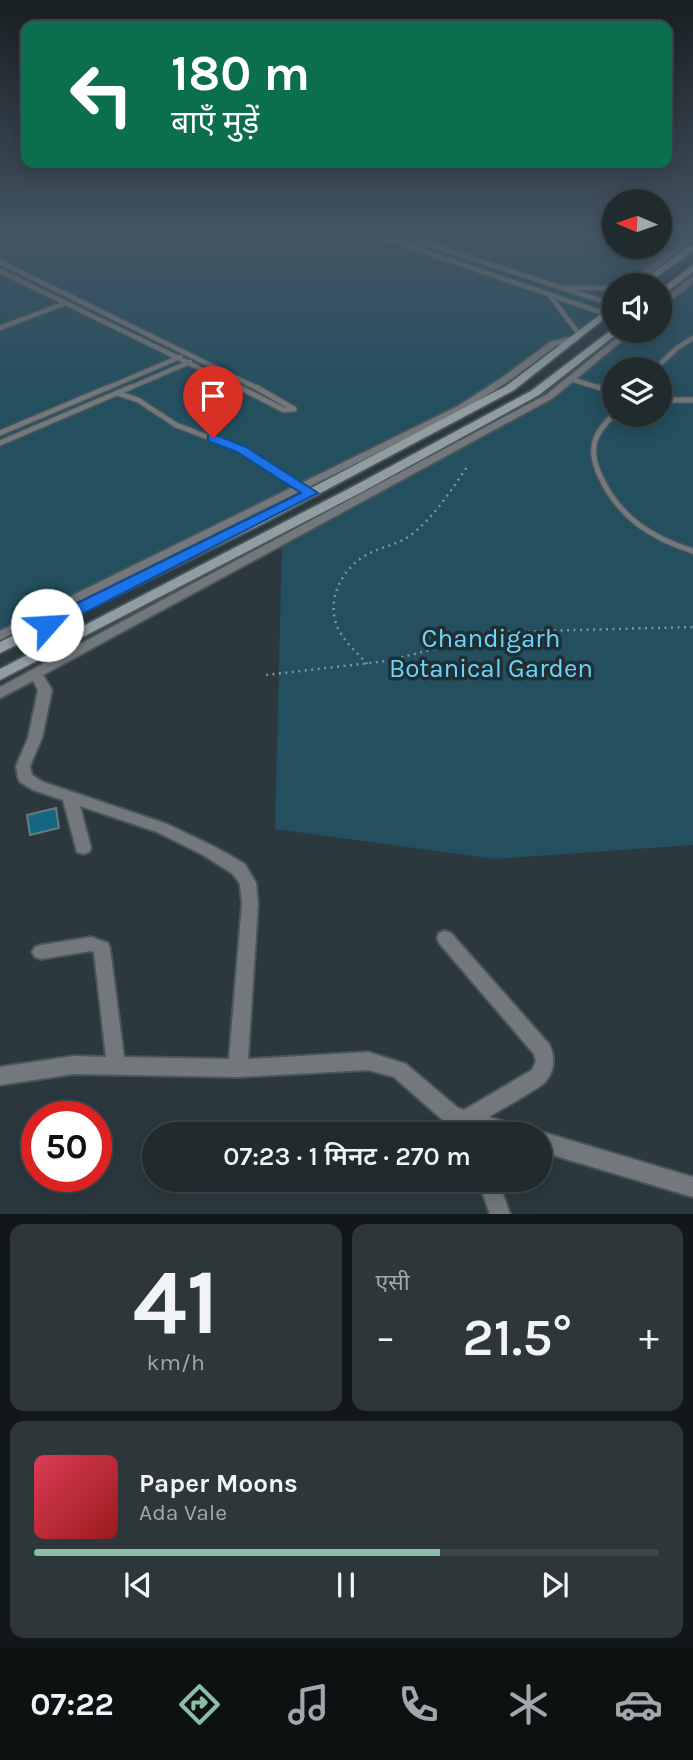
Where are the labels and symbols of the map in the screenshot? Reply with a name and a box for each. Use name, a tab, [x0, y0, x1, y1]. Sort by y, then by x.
north arrow	[602, 189, 672, 259]
pin	[183, 366, 243, 438]
position arrow	[10, 588, 84, 662]
park label: Chandigarh Botanical Garden	[389, 623, 593, 684]
speed limit sign: 50	[21, 1101, 112, 1192]

